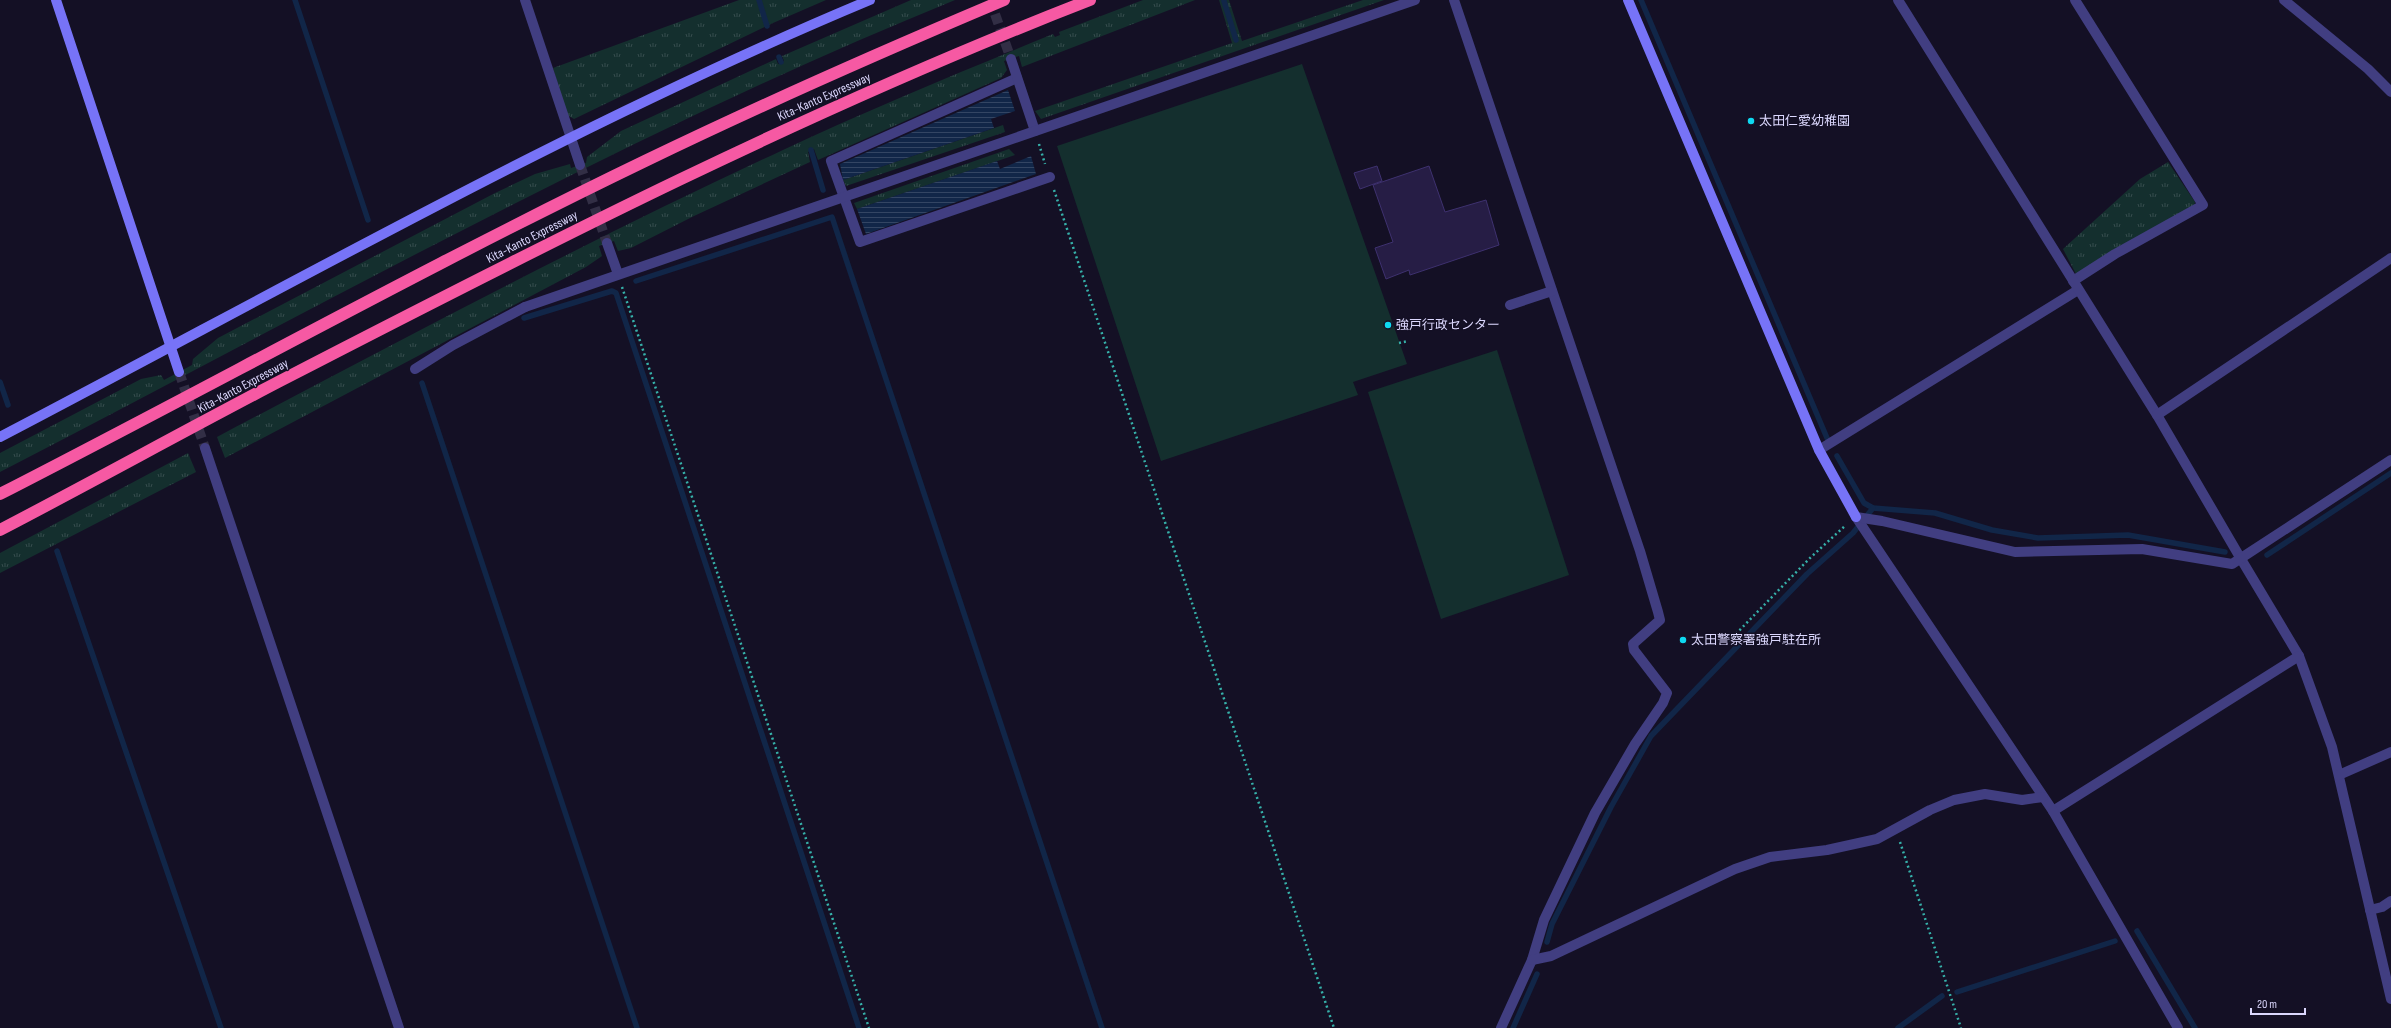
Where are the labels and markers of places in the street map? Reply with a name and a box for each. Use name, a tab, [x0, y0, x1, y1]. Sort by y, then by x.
place label: 太田仁愛幼稚園	[1759, 113, 1850, 129]
marker: 太田仁愛幼稚園	[1746, 116, 1756, 126]
place label: 強戸行政センター	[1396, 317, 1500, 333]
marker: 強戸行政センター	[1383, 320, 1393, 330]
place label: 太田警察署強戸駐在所	[1691, 632, 1821, 648]
marker: 太田警察署強戸駐在所	[1678, 635, 1688, 645]

